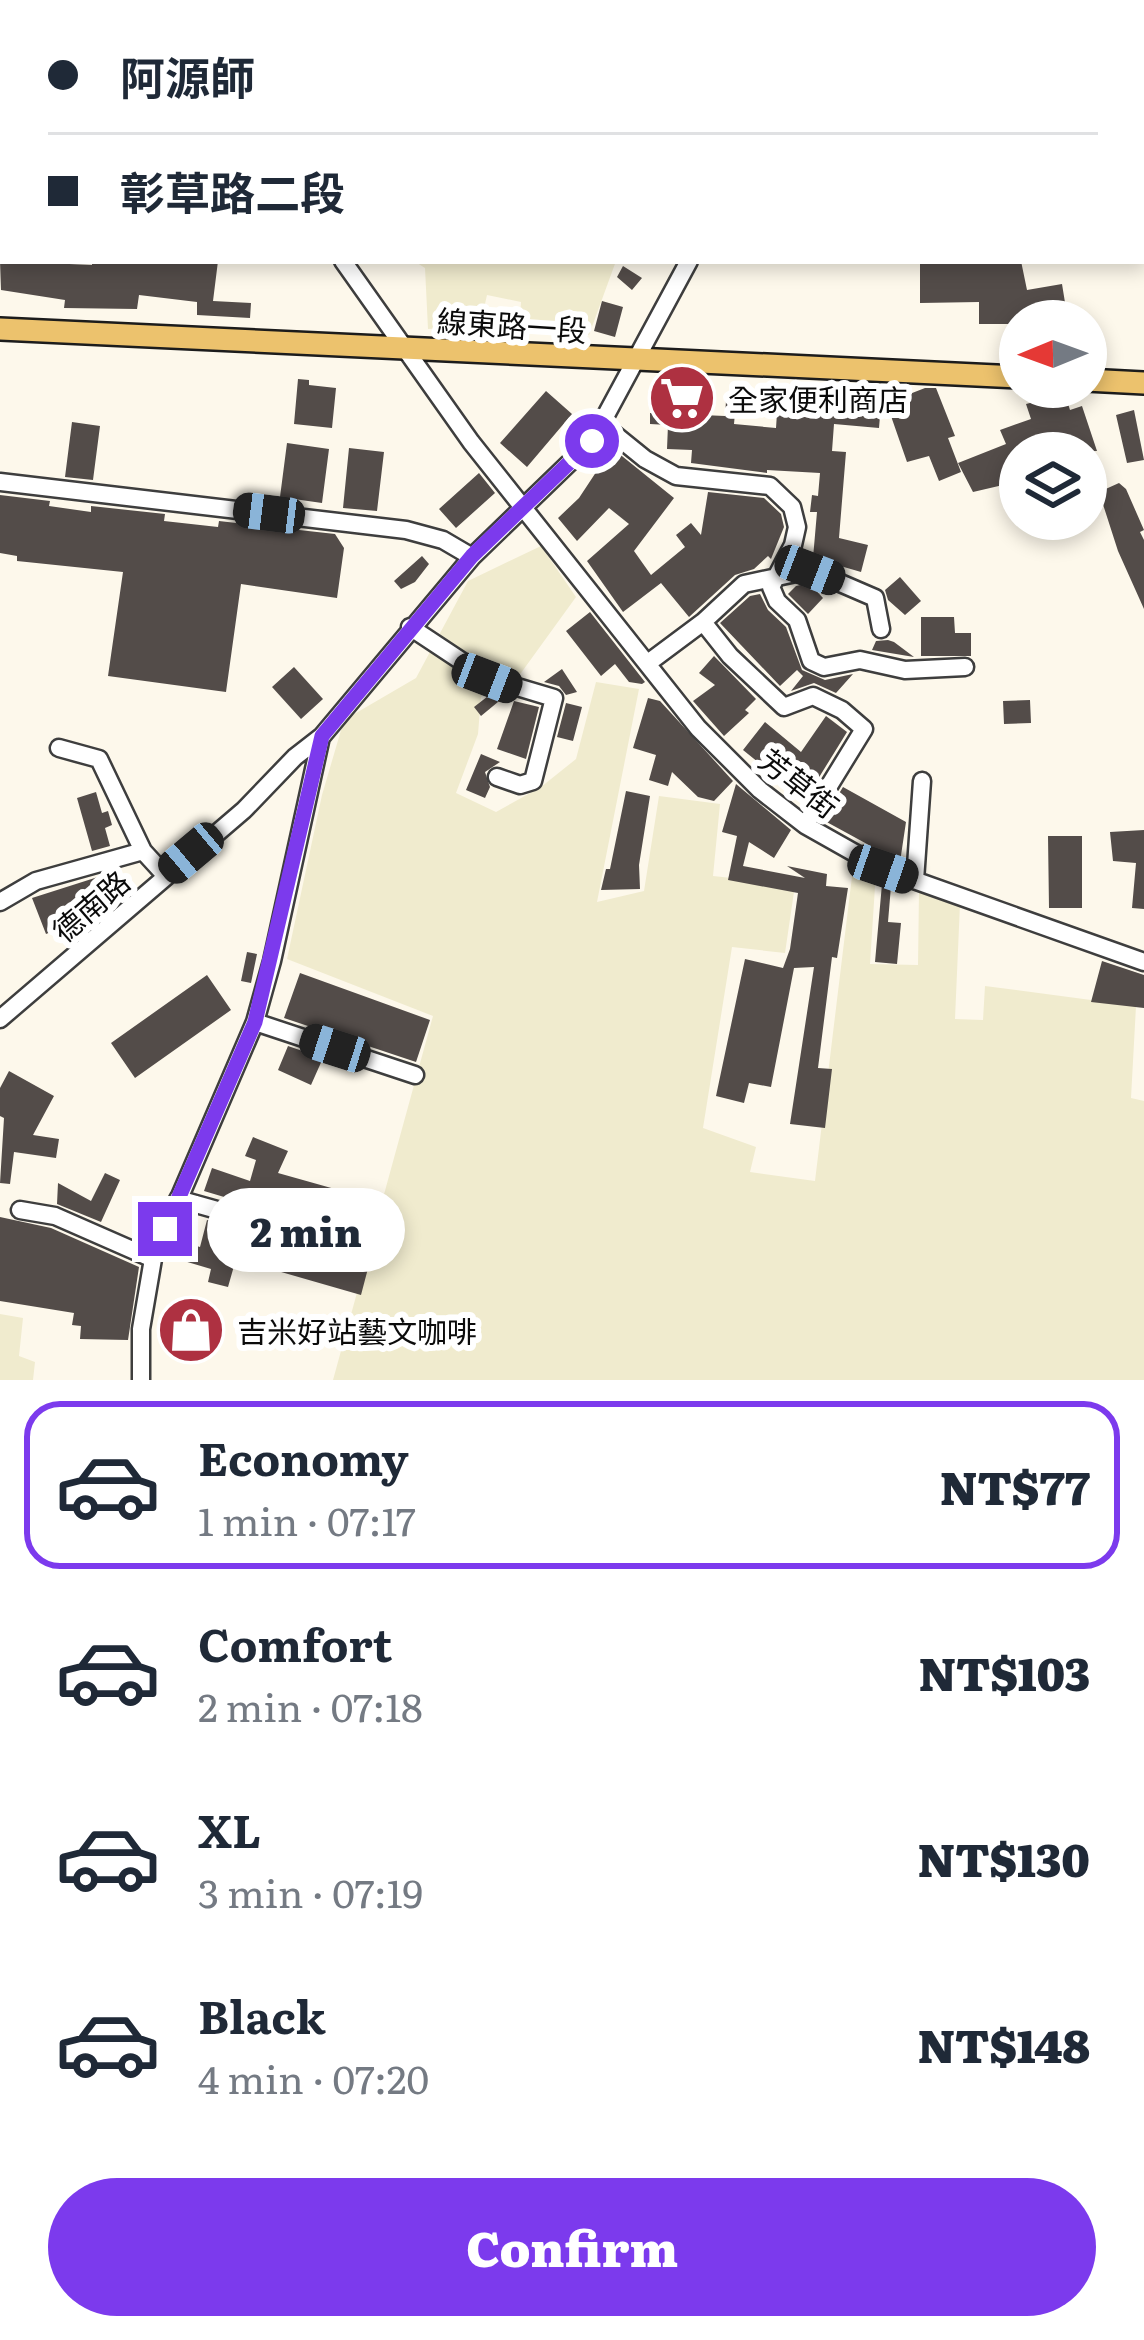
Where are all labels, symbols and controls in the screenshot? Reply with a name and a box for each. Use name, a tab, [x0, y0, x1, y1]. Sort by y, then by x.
text: 阿源師	[120, 42, 255, 109]
text: 彰草路二段	[120, 157, 345, 224]
street label: 線東路一段	[436, 297, 588, 351]
north arrow	[999, 300, 1107, 408]
map controls	[999, 300, 1107, 540]
supermarket icon: 全家便利商店	[647, 363, 717, 433]
place label: 全家便利商店	[728, 376, 908, 420]
route start	[565, 414, 619, 468]
button: layers	[999, 432, 1107, 540]
car	[231, 491, 307, 535]
car	[770, 540, 850, 600]
car	[447, 648, 527, 708]
street label: 芳草街	[751, 737, 849, 827]
car	[152, 816, 230, 890]
car	[843, 840, 923, 898]
street label: 德南路	[42, 859, 138, 951]
car	[295, 1020, 375, 1076]
callout: 2 min	[207, 1187, 405, 1271]
text: 2 min	[250, 1201, 362, 1259]
route end	[138, 1202, 192, 1256]
shop icon: 吉米好站藝文咖啡	[156, 1295, 226, 1365]
place label: 吉米好站藝文咖啡	[237, 1308, 477, 1352]
text: Economy	[198, 1423, 409, 1490]
icon: car	[54, 1431, 162, 1539]
text: NT$77	[940, 1452, 1090, 1519]
text: 1 min · 07:17	[198, 1490, 416, 1548]
text: Comfort	[198, 1609, 392, 1676]
icon: car	[54, 1617, 162, 1725]
text: NT$103	[918, 1638, 1090, 1705]
text: 2 min · 07:18	[198, 1676, 423, 1734]
text: XL	[198, 1795, 261, 1862]
icon: car	[54, 1803, 162, 1911]
text: NT$130	[918, 1824, 1090, 1891]
text: 3 min · 07:19	[198, 1862, 423, 1920]
text: Black	[198, 1981, 326, 2048]
icon: car	[54, 1989, 162, 2097]
text: NT$148	[917, 2010, 1090, 2077]
text: 4 min · 07:20	[198, 2048, 429, 2106]
button: Confirm	[48, 2178, 1096, 2316]

